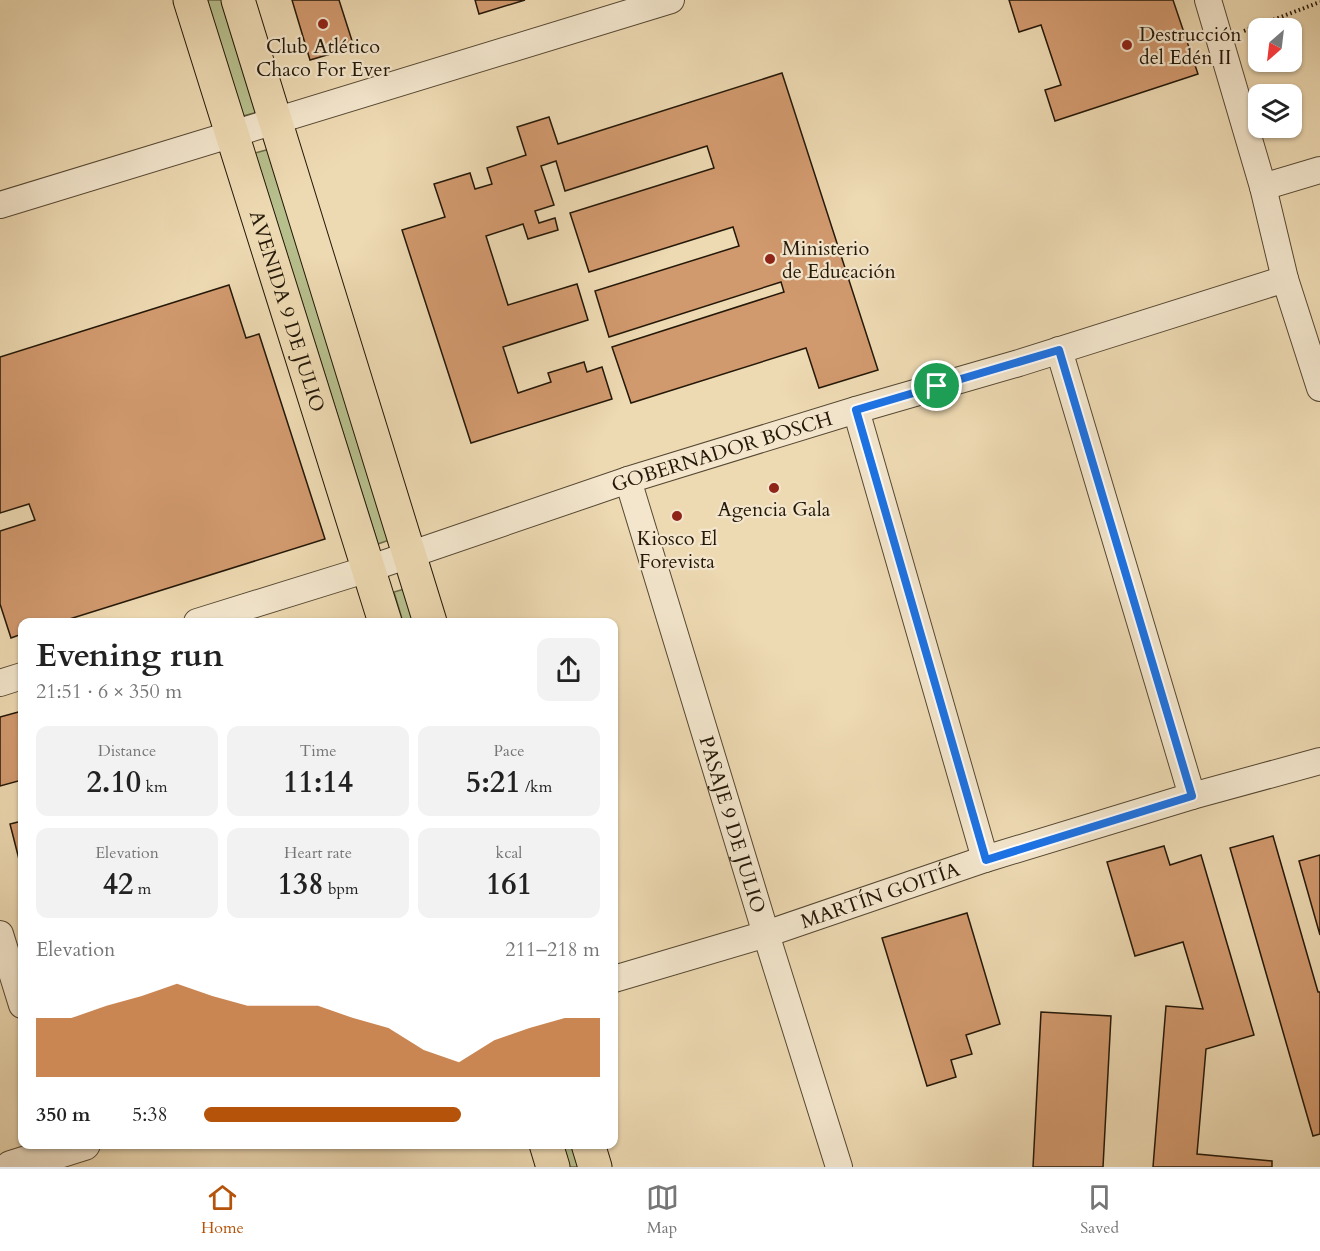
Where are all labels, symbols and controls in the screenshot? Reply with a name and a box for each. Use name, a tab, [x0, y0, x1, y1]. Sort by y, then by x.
marker: Club Atlético Chaco For Ever	[316, 17, 330, 31]
north arrow	[1248, 18, 1302, 72]
map controls	[1248, 18, 1302, 138]
place label: Destrucción del Edén II	[1139, 21, 1242, 71]
place label: Club Atlético Chaco For Ever	[256, 33, 391, 83]
marker: Destrucción del Edén II	[1120, 38, 1134, 52]
button: layers	[1248, 84, 1302, 138]
street label: AVENIDA 9 DE JULIO	[243, 207, 332, 415]
place label: Ministerio de Educación	[782, 235, 896, 285]
marker: Ministerio de Educación	[763, 252, 777, 266]
pin	[911, 360, 962, 411]
icon: arrive	[920, 369, 953, 402]
street label: GOBERNADOR BOSCH	[608, 404, 836, 498]
marker: Agencia Gala	[767, 481, 781, 495]
place label: Agencia Gala	[718, 496, 831, 523]
marker: Kiosco El Forevista	[670, 509, 684, 523]
place label: Kiosco El Forevista	[637, 525, 717, 575]
text: Evening run	[36, 633, 224, 678]
button: share	[537, 638, 600, 701]
text: 21:51 · 6 × 350 m	[36, 678, 182, 705]
street label: PASAJE 9 DE JULIO	[693, 733, 772, 916]
text: Distance	[98, 740, 156, 762]
text: Time	[299, 740, 337, 762]
text: Pace	[494, 740, 524, 762]
text: 2.10	[86, 762, 141, 803]
text: 11:14	[283, 762, 353, 803]
text: 5:21	[466, 762, 521, 803]
text: km	[141, 776, 168, 798]
text: /km	[521, 776, 552, 798]
text: Elevation	[95, 842, 159, 864]
text: Heart rate	[284, 842, 352, 864]
text: kcal	[496, 842, 522, 864]
street label: MARTÍN GOITÍA	[797, 855, 964, 935]
text: 42	[103, 864, 133, 905]
text: 138	[277, 864, 324, 905]
text: 161	[486, 864, 532, 905]
text: m	[133, 878, 151, 900]
text: bpm	[324, 878, 359, 900]
text: Elevation	[36, 936, 115, 963]
text: 211–218 m	[505, 936, 600, 963]
text: 350 m	[36, 1101, 91, 1128]
text: 5:38	[132, 1101, 168, 1128]
tab: Home	[201, 1181, 244, 1239]
tab: Map	[646, 1181, 679, 1239]
tab: Saved	[1080, 1181, 1119, 1239]

